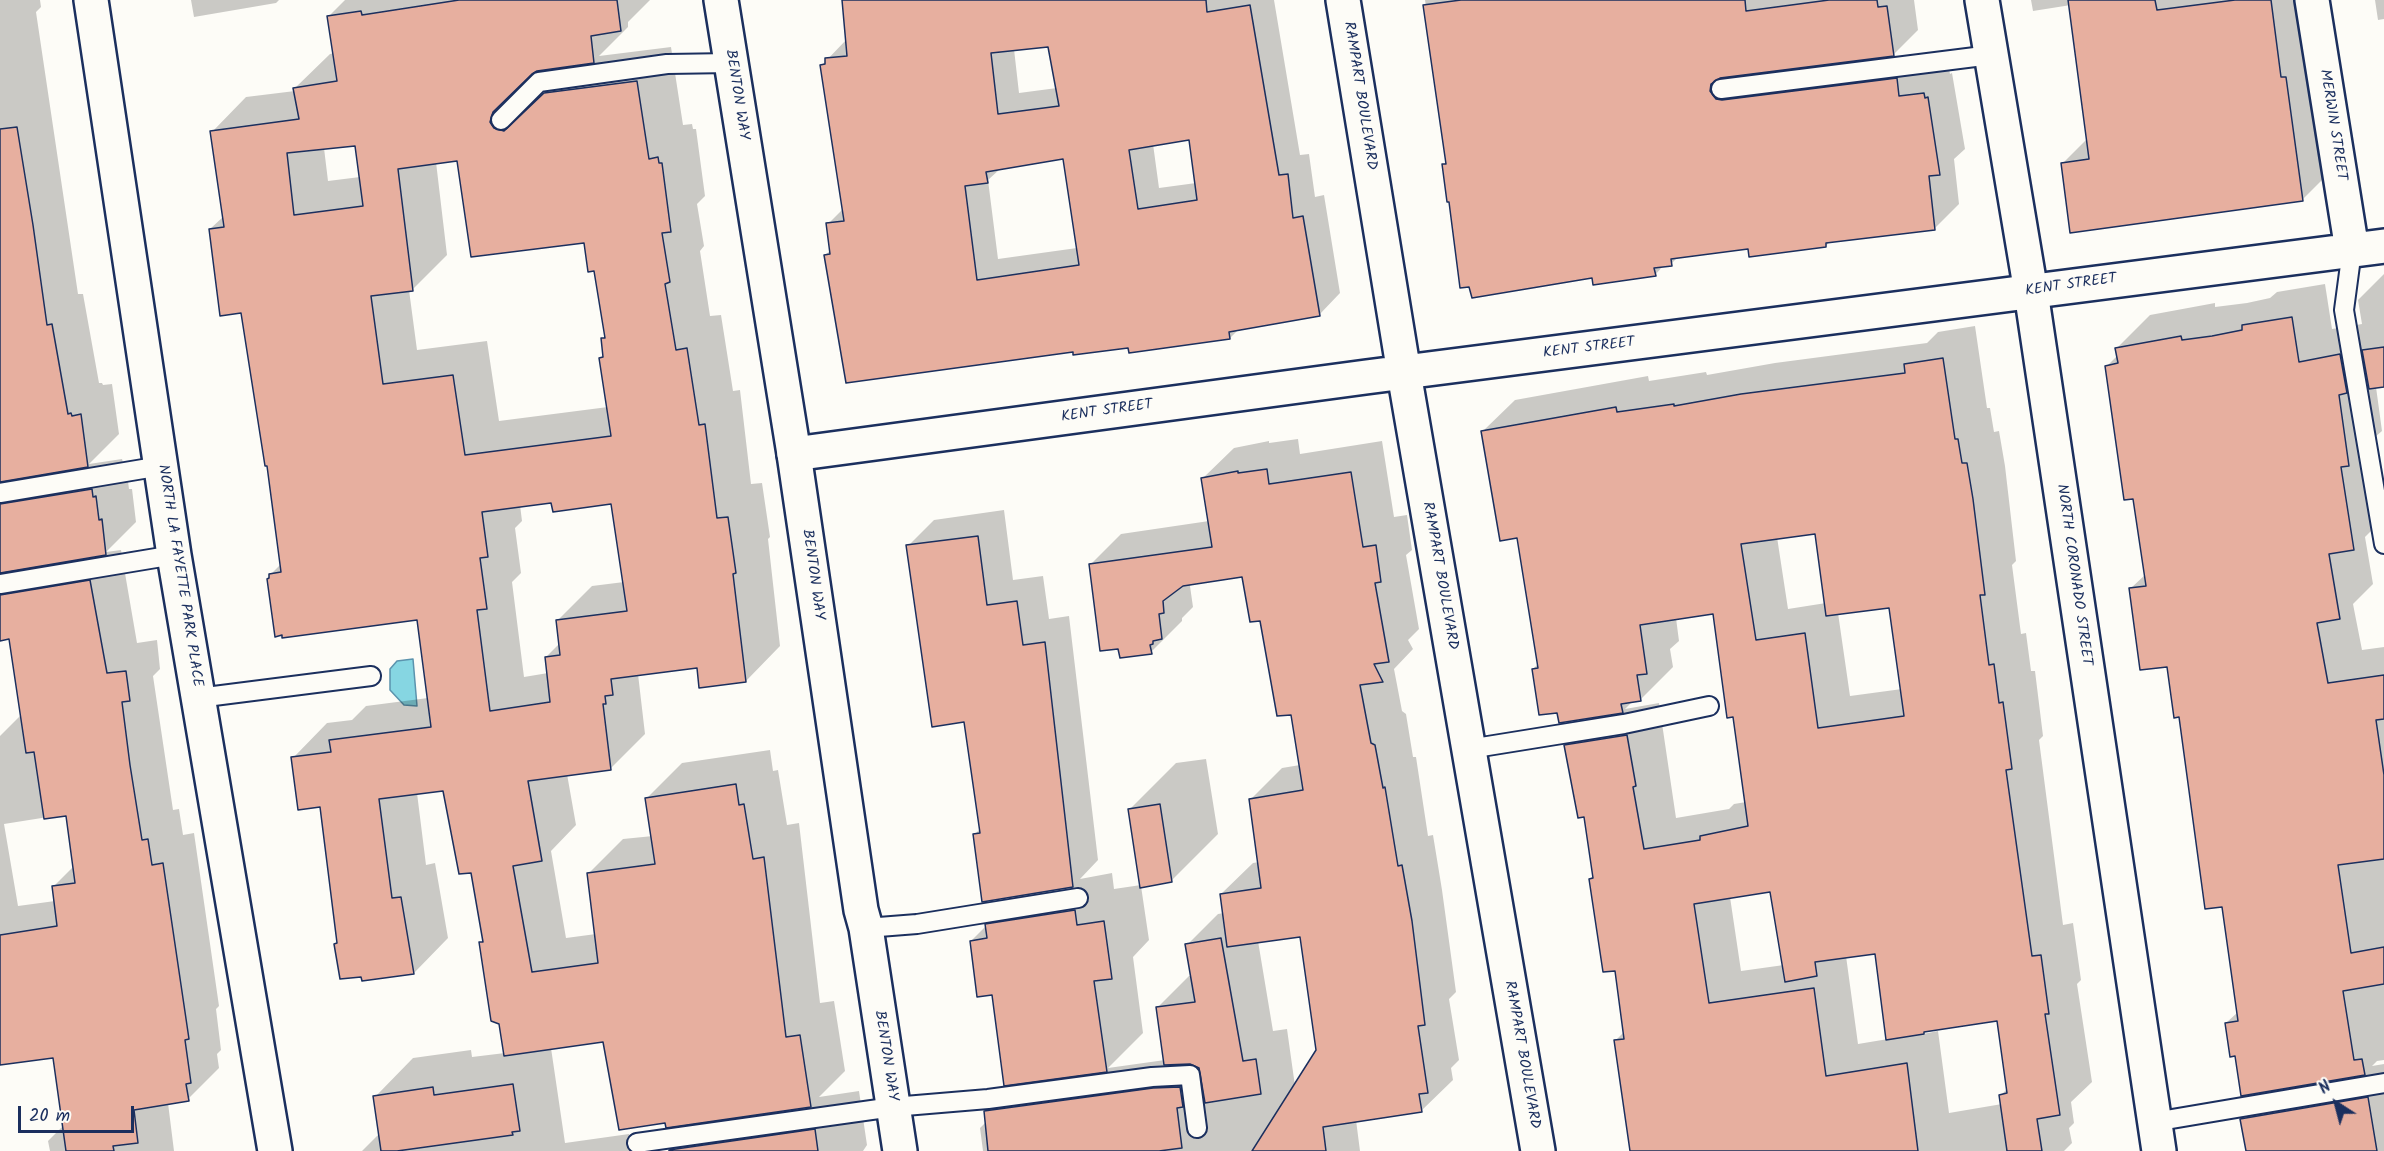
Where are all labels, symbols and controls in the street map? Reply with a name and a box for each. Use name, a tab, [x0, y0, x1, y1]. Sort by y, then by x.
street label: RAMPART BOULEVARD	[1338, 21, 1380, 171]
street label: BENTON WAY	[720, 48, 752, 142]
street label: MERWIN STREET	[2314, 68, 2350, 182]
street label: KENT STREET	[2024, 271, 2118, 301]
street label: KENT STREET	[1542, 334, 1636, 364]
street label: KENT STREET	[1060, 397, 1154, 427]
street label: NORTH LA FAYETTE PARK PLACE	[153, 464, 205, 688]
street label: NORTH CORONADO STREET	[2051, 483, 2095, 667]
street label: RAMPART BOULEVARD	[1417, 501, 1461, 651]
street label: BENTON WAY	[797, 529, 827, 621]
street label: RAMPART BOULEVARD	[1499, 980, 1543, 1130]
street label: BENTON WAY	[869, 1009, 901, 1103]
north arrow	[2306, 1073, 2366, 1133]
text: N	[2314, 1075, 2337, 1101]
scale bar	[21, 1094, 136, 1132]
text: 20 m	[29, 1102, 70, 1131]

